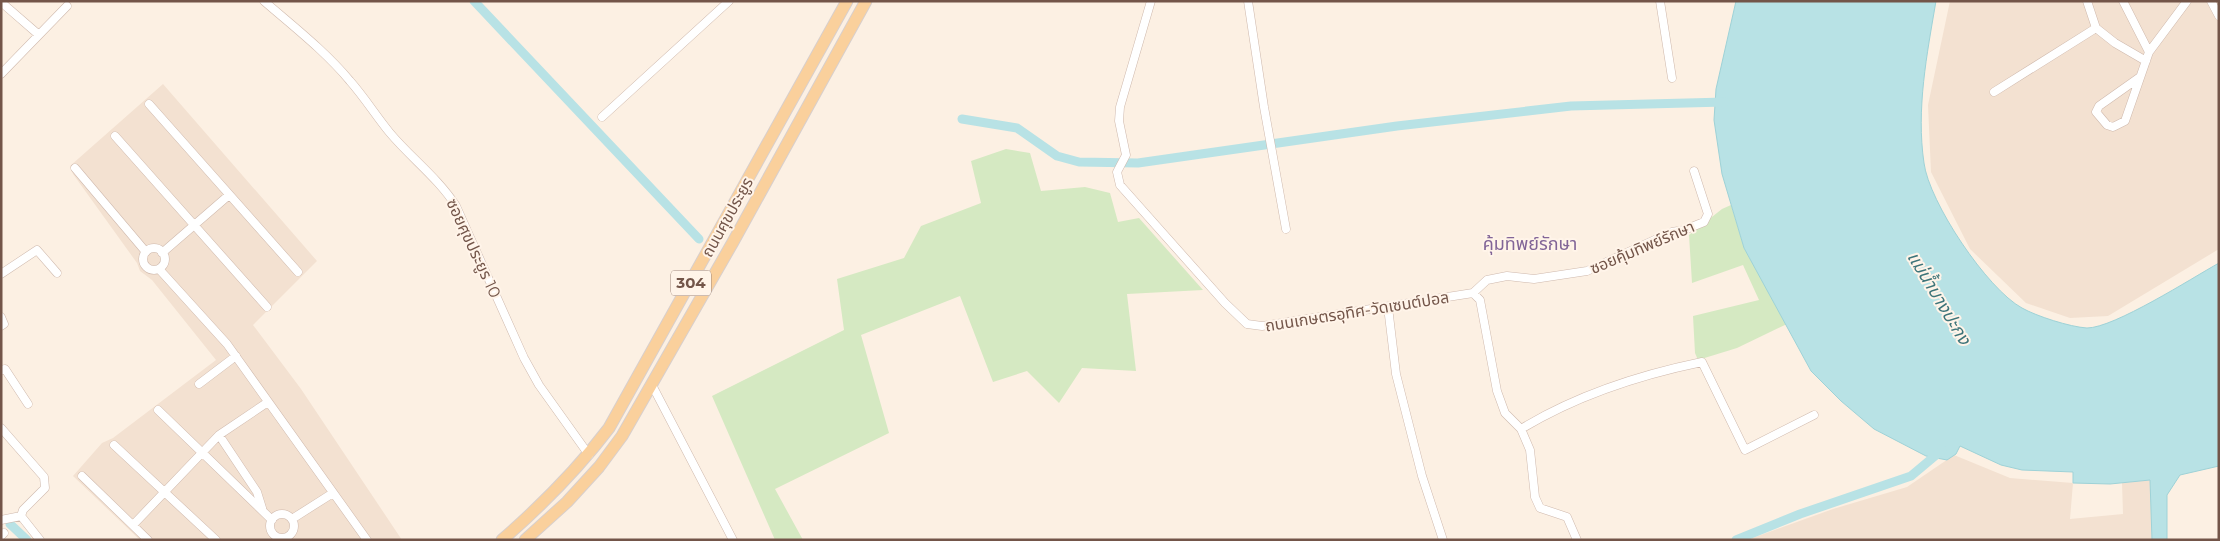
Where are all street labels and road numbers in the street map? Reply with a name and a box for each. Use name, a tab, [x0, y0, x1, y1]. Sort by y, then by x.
street label: ถนนศุขประยูร	[698, 174, 757, 260]
street label: ซอยศุขประยูร 10	[442, 196, 505, 301]
street label: ซอยคุ้มทิพย์รักษา	[1587, 217, 1697, 278]
road number: 304	[671, 270, 711, 296]
street label: ถนนเกษตรอุทิศ-วัดเซนต์ปอล	[1264, 288, 1450, 335]

